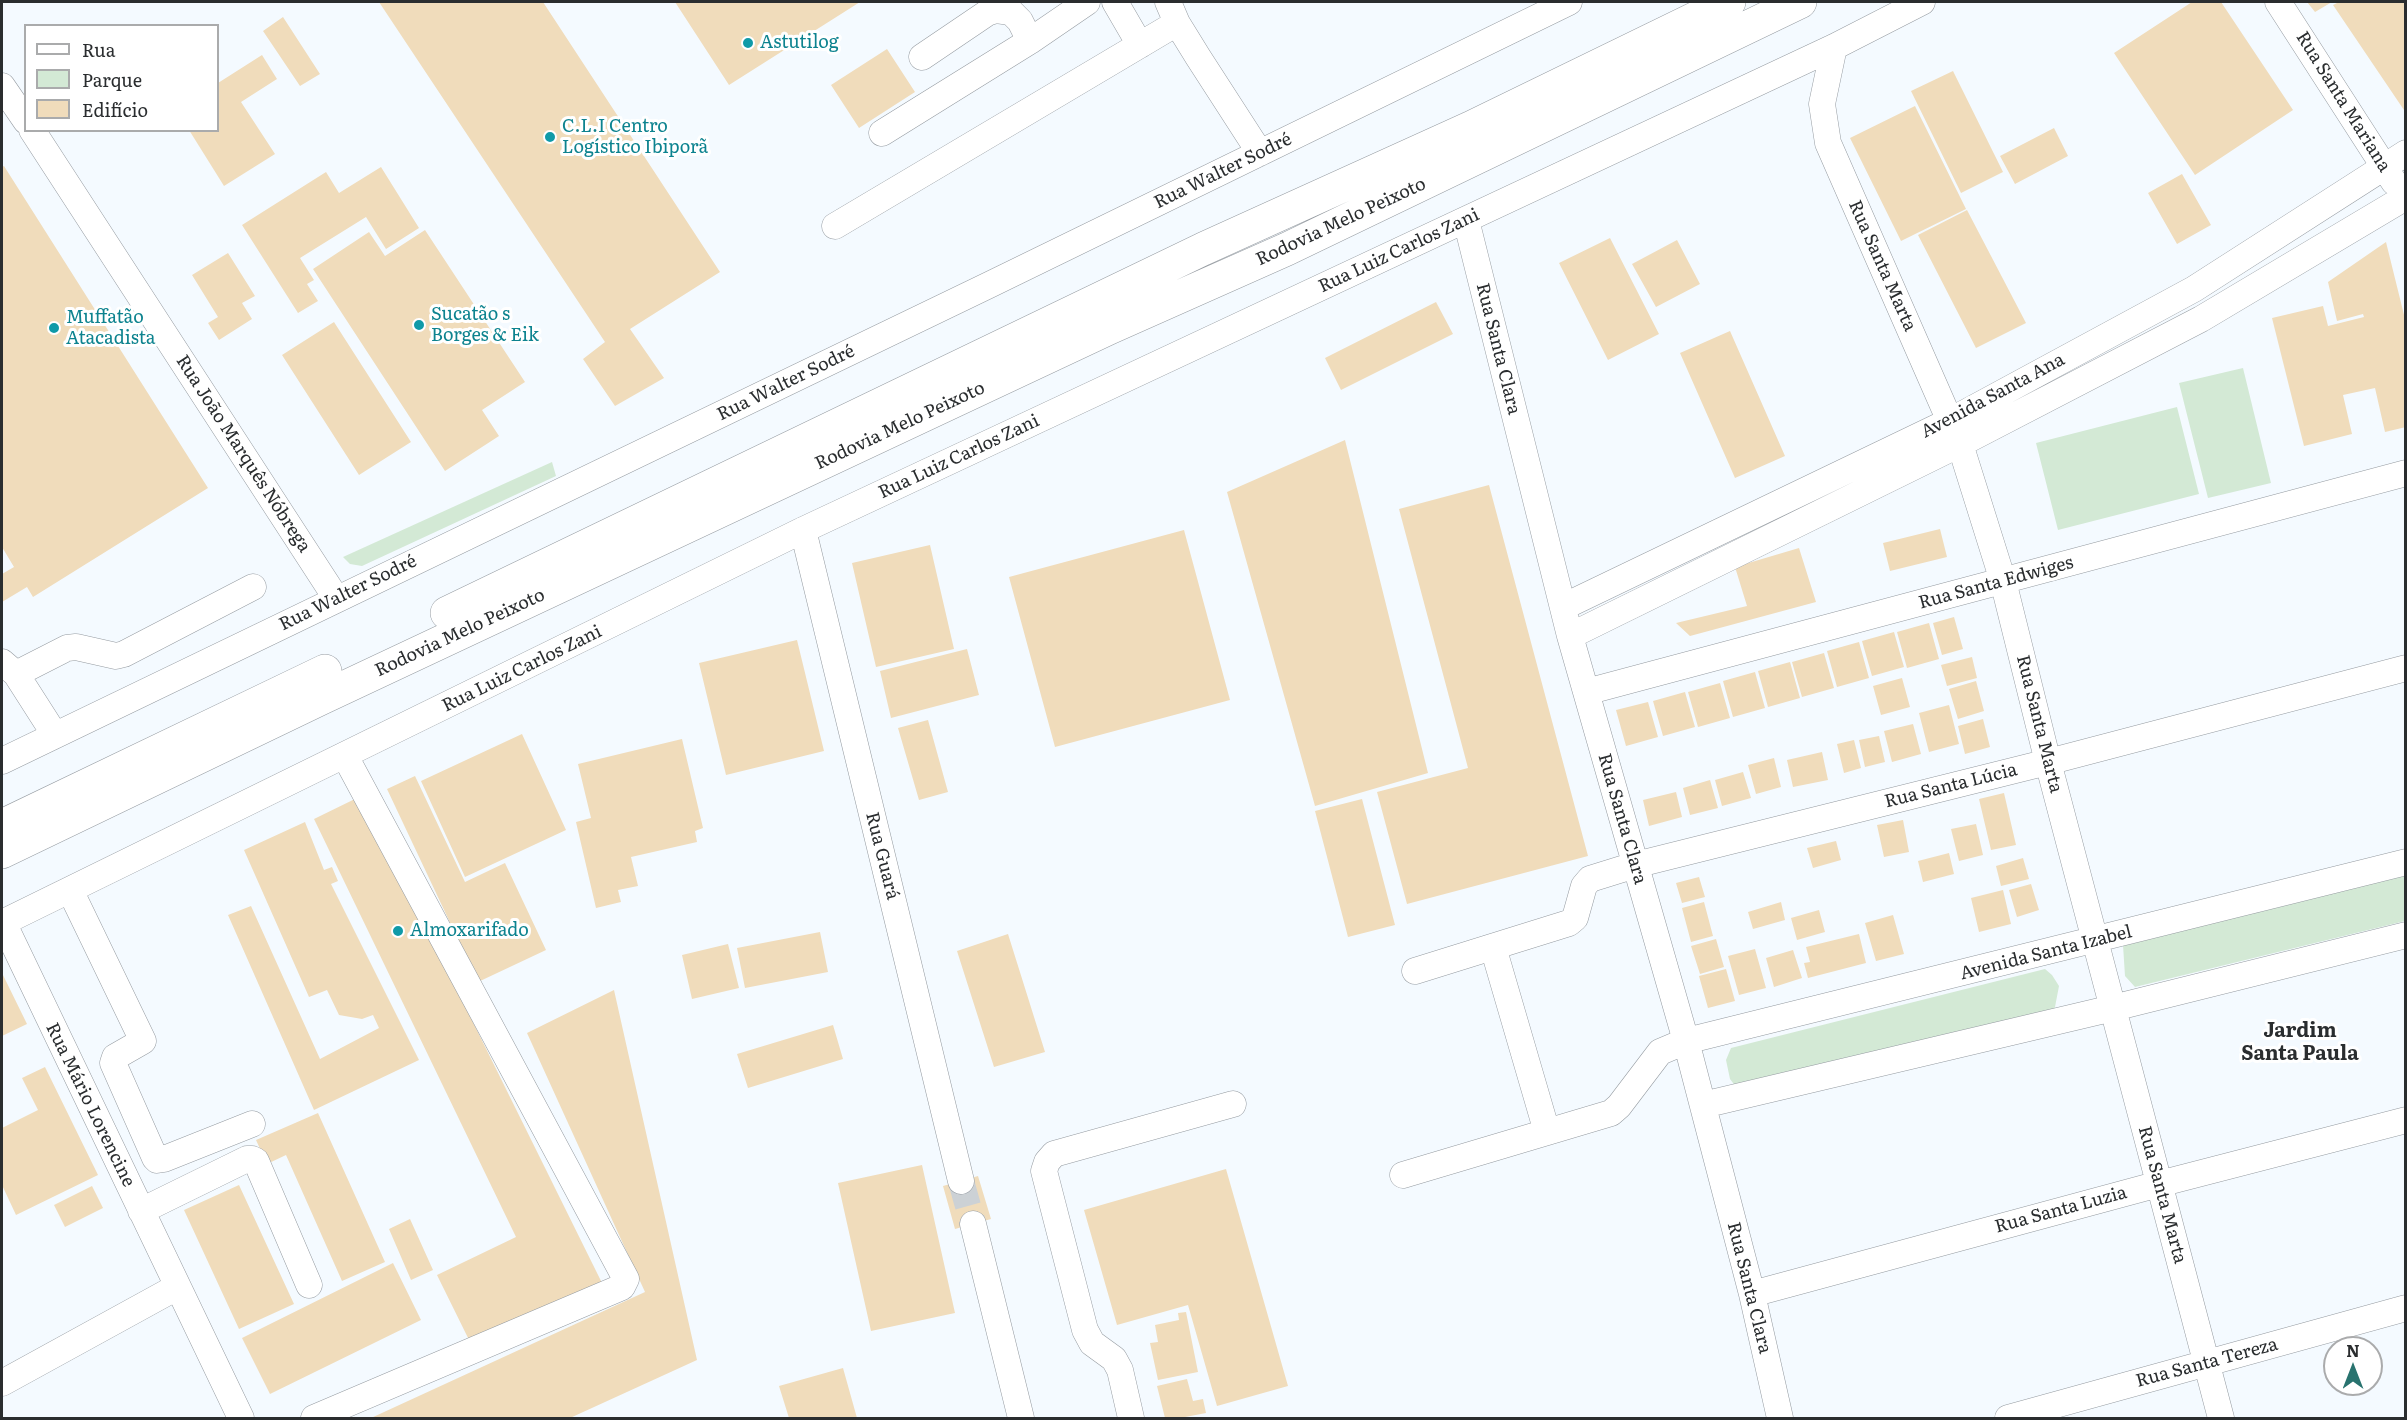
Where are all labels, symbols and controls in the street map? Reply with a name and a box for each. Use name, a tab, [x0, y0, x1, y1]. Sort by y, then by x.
legend	[24, 24, 219, 132]
street label: Rua Santa Mariana	[2291, 28, 2395, 176]
place label: Astutilog	[760, 32, 839, 54]
text: Rua	[82, 36, 115, 63]
marker: Astutilog	[741, 36, 755, 50]
text: Parque	[82, 66, 142, 93]
text: Edifício	[82, 96, 148, 123]
place label: C.L.I Centro Logístico Ibiporã	[562, 116, 708, 158]
street label: Rua Walter Sodré	[1151, 128, 1295, 214]
marker: C.L.I Centro Logístico Ibiporã	[543, 130, 557, 144]
street label: Rodovia Melo Peixoto	[1253, 173, 1429, 271]
street label: Rua Santa Marta	[1843, 197, 1921, 335]
street label: Rua Luiz Carlos Zani	[1315, 204, 1483, 298]
street label: Rua Santa Clara	[1471, 281, 1525, 417]
place label: Sucatão s Borges & Eik	[431, 304, 539, 346]
place label: Muffatão Atacadista	[66, 307, 155, 350]
marker: Sucatão s Borges & Eik	[412, 318, 426, 332]
marker: Muffatão Atacadista	[47, 321, 61, 335]
street label: Rua Walter Sodré	[714, 340, 858, 426]
street label: Avenida Santa Ana	[1917, 349, 2069, 443]
street label: Rua João Marquês Nóbrega	[171, 351, 315, 557]
street label: Rodovia Melo Peixoto	[812, 377, 988, 475]
street label: Rua Luiz Carlos Zani	[875, 410, 1043, 504]
street label: Rua Walter Sodré	[276, 550, 420, 636]
street label: Rua Santa Edwiges	[1916, 552, 2076, 614]
street label: Rodovia Melo Peixoto	[372, 584, 548, 682]
street label: Rua Luiz Carlos Zani	[439, 621, 605, 717]
street label: Rua Santa Marta	[2011, 653, 2067, 795]
street label: Rua Santa Clara	[1593, 751, 1651, 887]
street label: Rua Santa Lúcia	[1882, 759, 2020, 813]
street label: Rua Guará	[861, 810, 903, 902]
place label: Almoxarifado	[410, 920, 529, 942]
street label: Avenida Santa Izabel	[1958, 921, 2134, 985]
marker: Almoxarifado	[391, 924, 405, 938]
street label: Rua Mário Lorencine	[41, 1019, 139, 1191]
district label: Jardim Santa Paula	[2241, 1019, 2359, 1066]
street label: Rua Santa Marta	[2133, 1124, 2191, 1266]
street label: Rua Santa Luzia	[1993, 1182, 2129, 1238]
street label: Rua Santa Clara	[1722, 1220, 1776, 1356]
street label: Rua Santa Tereza	[2134, 1334, 2280, 1392]
north arrow	[2323, 1336, 2383, 1396]
text: N	[2346, 1338, 2360, 1362]

